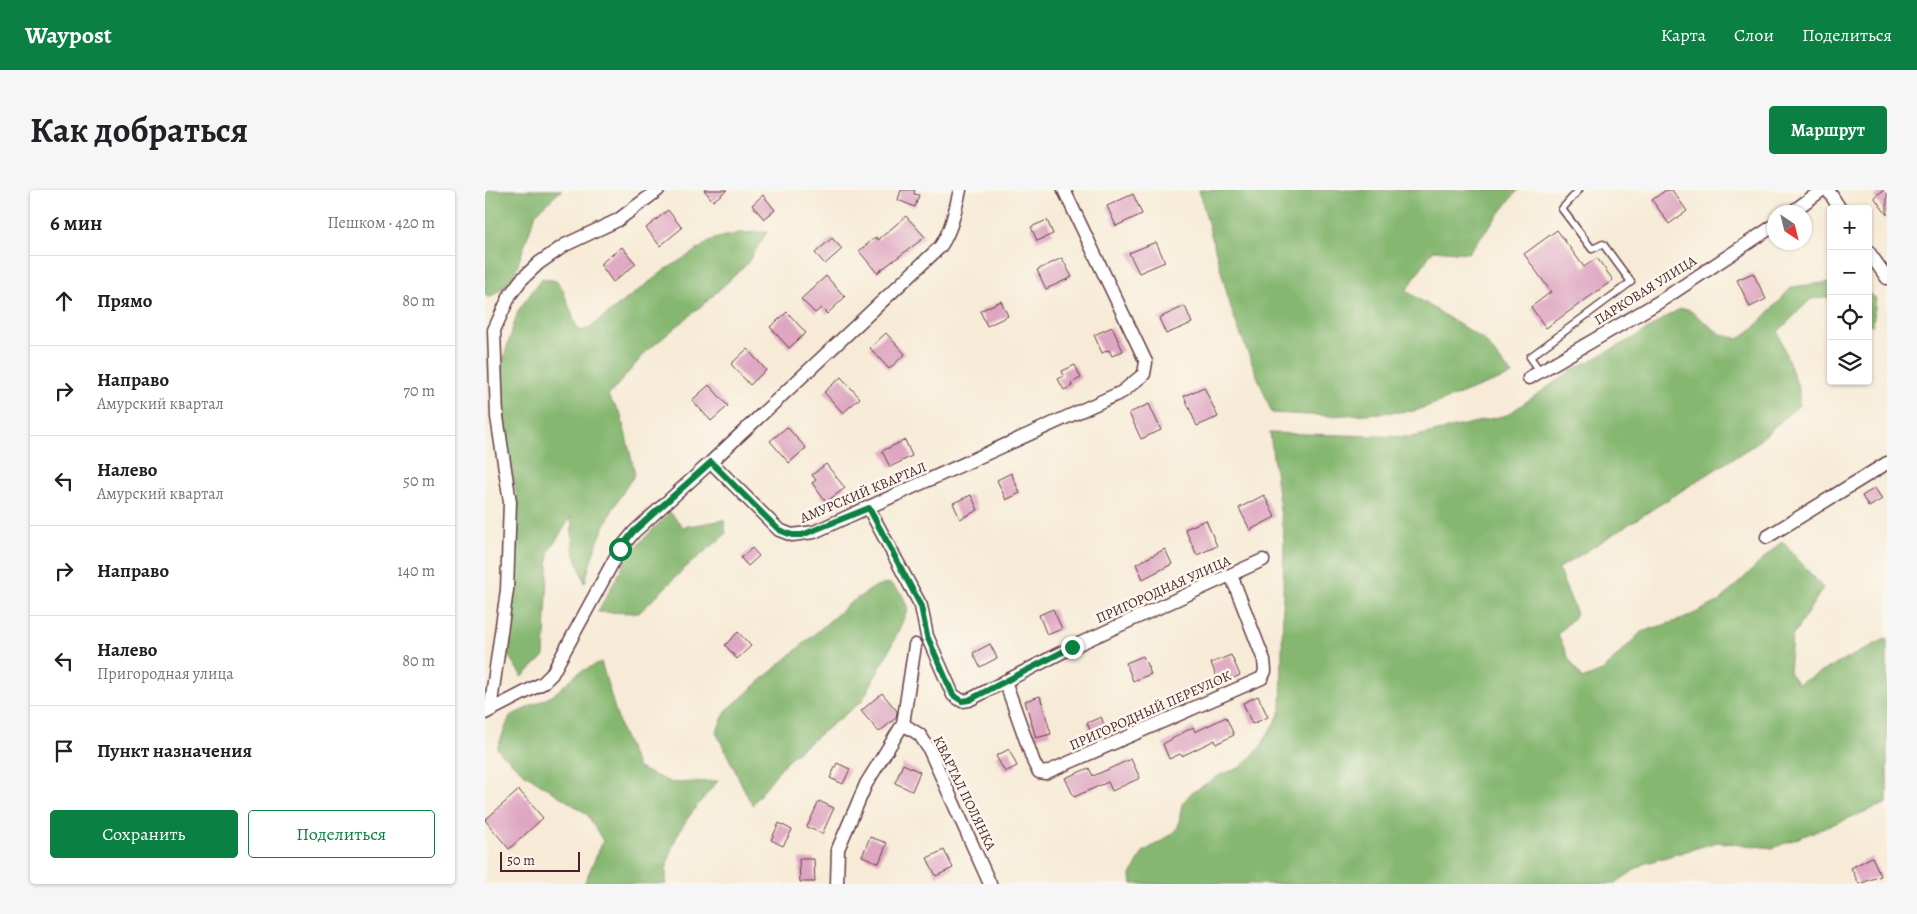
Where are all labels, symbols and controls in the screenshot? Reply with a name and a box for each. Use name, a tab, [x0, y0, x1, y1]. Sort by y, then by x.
text: Waypost	[25, 19, 112, 51]
text: Карта	[1661, 23, 1706, 47]
text: Слои	[1734, 23, 1774, 47]
text: Поделиться	[1802, 23, 1892, 47]
text: Как добраться	[30, 106, 248, 154]
button: Маршрут	[1769, 106, 1887, 154]
north arrow	[1767, 205, 1812, 250]
map controls	[1827, 205, 1872, 385]
button: +	[1827, 205, 1872, 250]
text: 6 мин	[50, 209, 102, 237]
text: Пешком · 420 m	[327, 212, 435, 234]
button: −	[1827, 250, 1872, 295]
street label: ПАРКОВАЯ УЛИЦА	[1591, 251, 1701, 330]
icon: ahead	[50, 287, 78, 315]
text: Прямо	[97, 288, 152, 314]
text: 80 m	[402, 290, 435, 312]
button: locate	[1827, 295, 1872, 340]
button: layers	[1827, 340, 1872, 385]
text: Направо	[97, 367, 169, 393]
icon: right	[50, 377, 78, 405]
text: 70 m	[403, 380, 435, 402]
text: Амурский квартал	[97, 393, 224, 415]
text: Налево	[97, 457, 157, 483]
street label: АМУРСКИЙ КВАРТАЛ	[796, 457, 929, 528]
icon: left	[50, 467, 78, 495]
text: 50 m	[403, 470, 435, 492]
text: Амурский квартал	[97, 483, 224, 505]
route start	[609, 538, 632, 561]
street label: ПРИГОРОДНАЯ УЛИЦА	[1093, 551, 1234, 628]
icon: right	[50, 557, 78, 585]
text: Направо	[97, 558, 169, 584]
text: 140 m	[397, 560, 435, 582]
route end	[1061, 636, 1084, 659]
text: Налево	[97, 637, 157, 663]
icon: left	[50, 647, 78, 675]
text: 80 m	[402, 650, 435, 672]
text: Пригородная улица	[97, 663, 234, 685]
street label: ПРИГОРОДНЫЙ ПЕРЕУЛОК	[1066, 666, 1234, 755]
street label: КВАРТАЛ ПОЛЯНКА	[929, 733, 1001, 854]
icon: arrive	[50, 737, 78, 765]
text: Пункт назначения	[97, 738, 252, 764]
button: Сохранить	[50, 810, 238, 858]
button: Поделиться	[248, 810, 435, 858]
scale bar	[500, 849, 580, 872]
text: 50 m	[507, 851, 535, 870]

